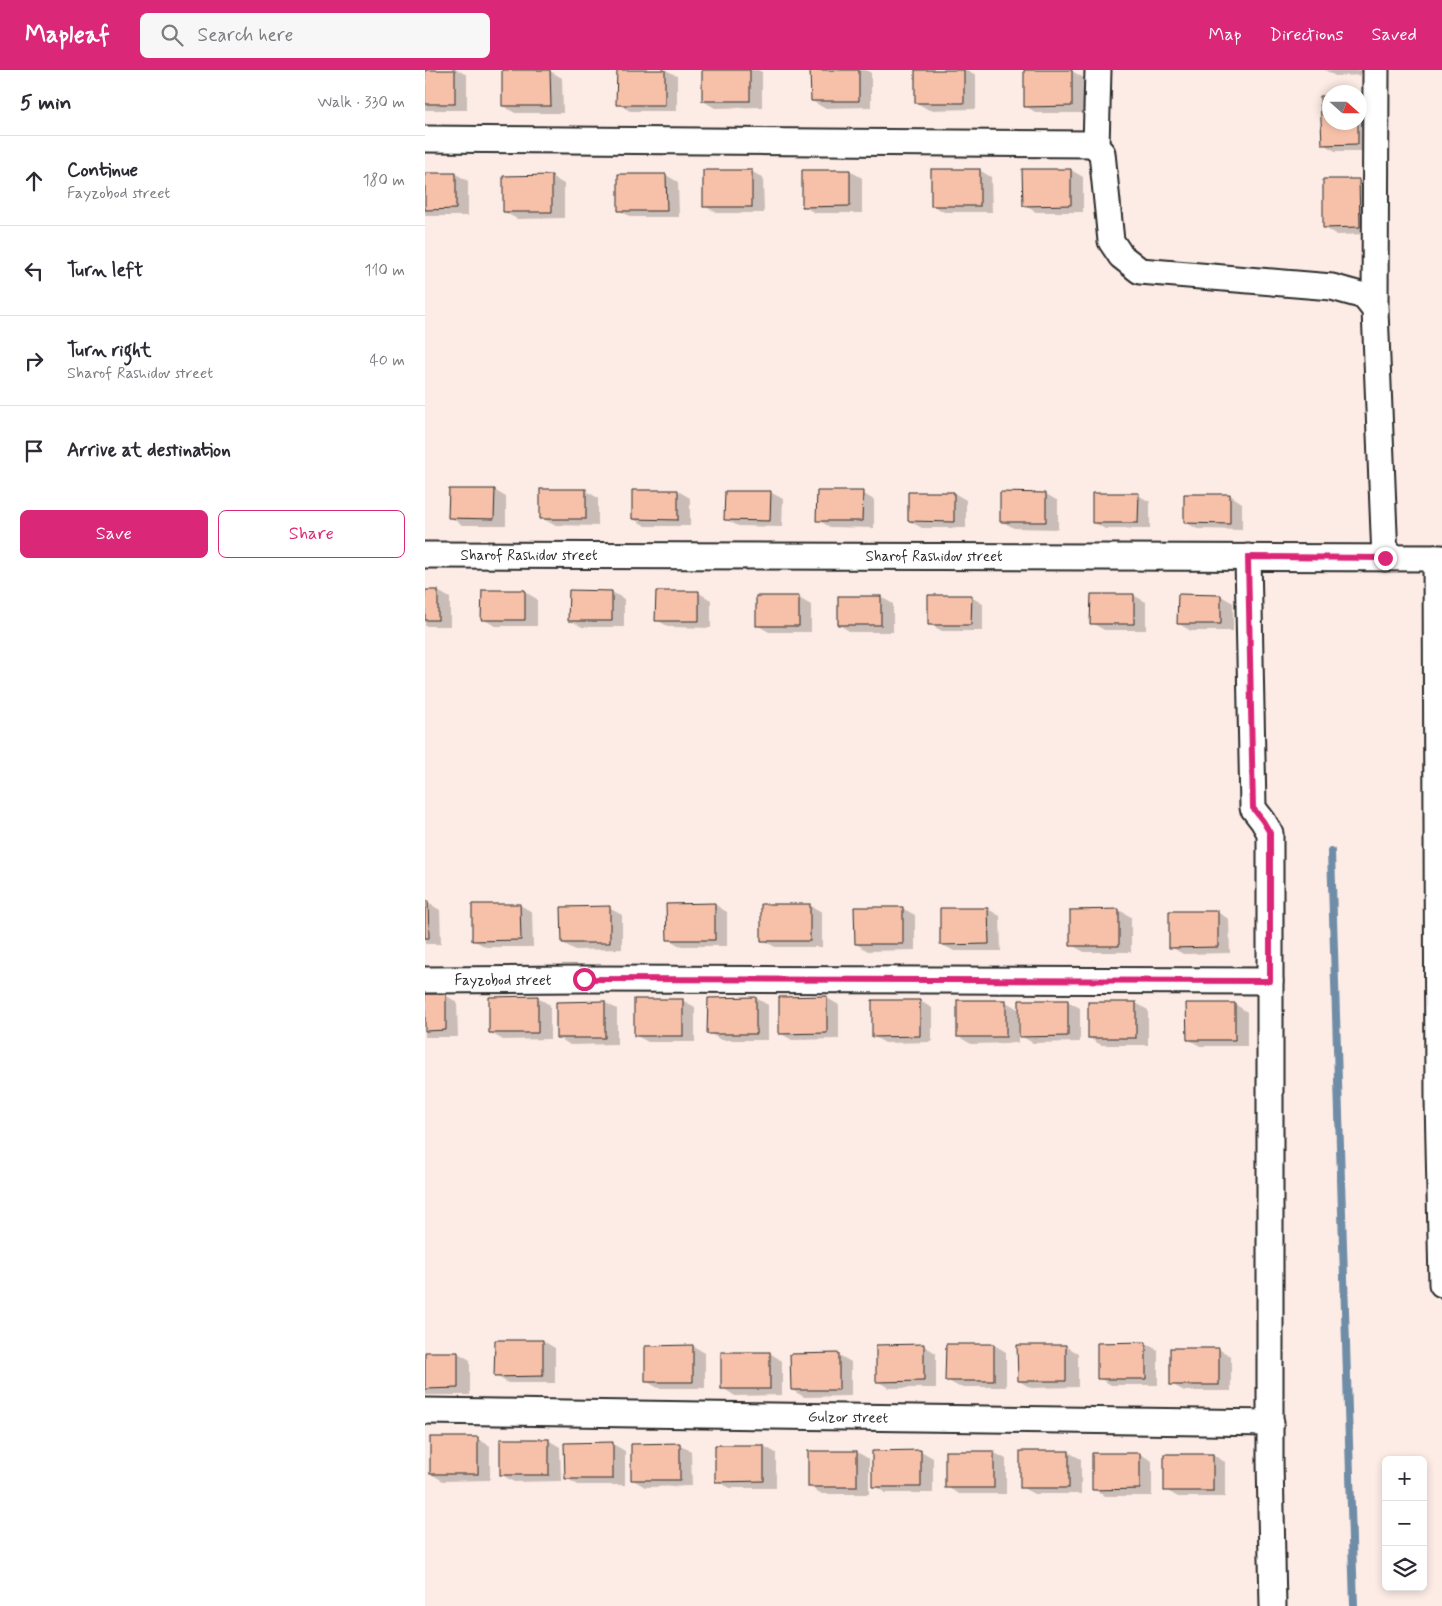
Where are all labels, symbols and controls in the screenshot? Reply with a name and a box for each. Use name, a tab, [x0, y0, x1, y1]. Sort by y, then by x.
search box	[140, 13, 490, 58]
text: Mapleaf	[25, 20, 110, 51]
icon: search	[158, 21, 186, 49]
text: Search here	[198, 23, 293, 48]
text: Map	[1209, 23, 1242, 47]
text: Directions	[1270, 23, 1344, 47]
text: Saved	[1372, 23, 1417, 47]
north arrow	[1322, 85, 1367, 130]
text: 5 min	[20, 89, 72, 117]
text: Walk · 330 m	[317, 92, 405, 113]
text: Continue	[67, 158, 138, 183]
icon: ahead	[20, 167, 48, 195]
text: 180 m	[362, 170, 405, 191]
text: Fayzobod street	[67, 183, 170, 204]
icon: left	[20, 257, 48, 285]
text: Turn left	[67, 258, 143, 283]
text: 110 m	[364, 260, 405, 281]
text: Turn right	[67, 338, 151, 363]
icon: right	[20, 347, 48, 375]
text: 40 m	[369, 350, 405, 371]
text: Sharof Rashidov street	[67, 363, 213, 384]
icon: arrive	[20, 437, 48, 465]
text: Arrive at destination	[67, 438, 231, 463]
button: Save	[20, 510, 208, 558]
button: Share	[218, 510, 405, 558]
street label: Sharof Rashidov street	[460, 546, 598, 566]
street label: Sharof Rashidov street	[865, 547, 1003, 567]
route end	[1374, 547, 1397, 570]
route start	[573, 968, 596, 991]
street label: Fayzobod street	[455, 971, 552, 991]
street label: Gulzor street	[808, 1407, 889, 1429]
map controls	[1382, 1456, 1427, 1591]
button: +	[1382, 1456, 1427, 1501]
button: −	[1382, 1501, 1427, 1546]
button: layers	[1382, 1546, 1427, 1591]

